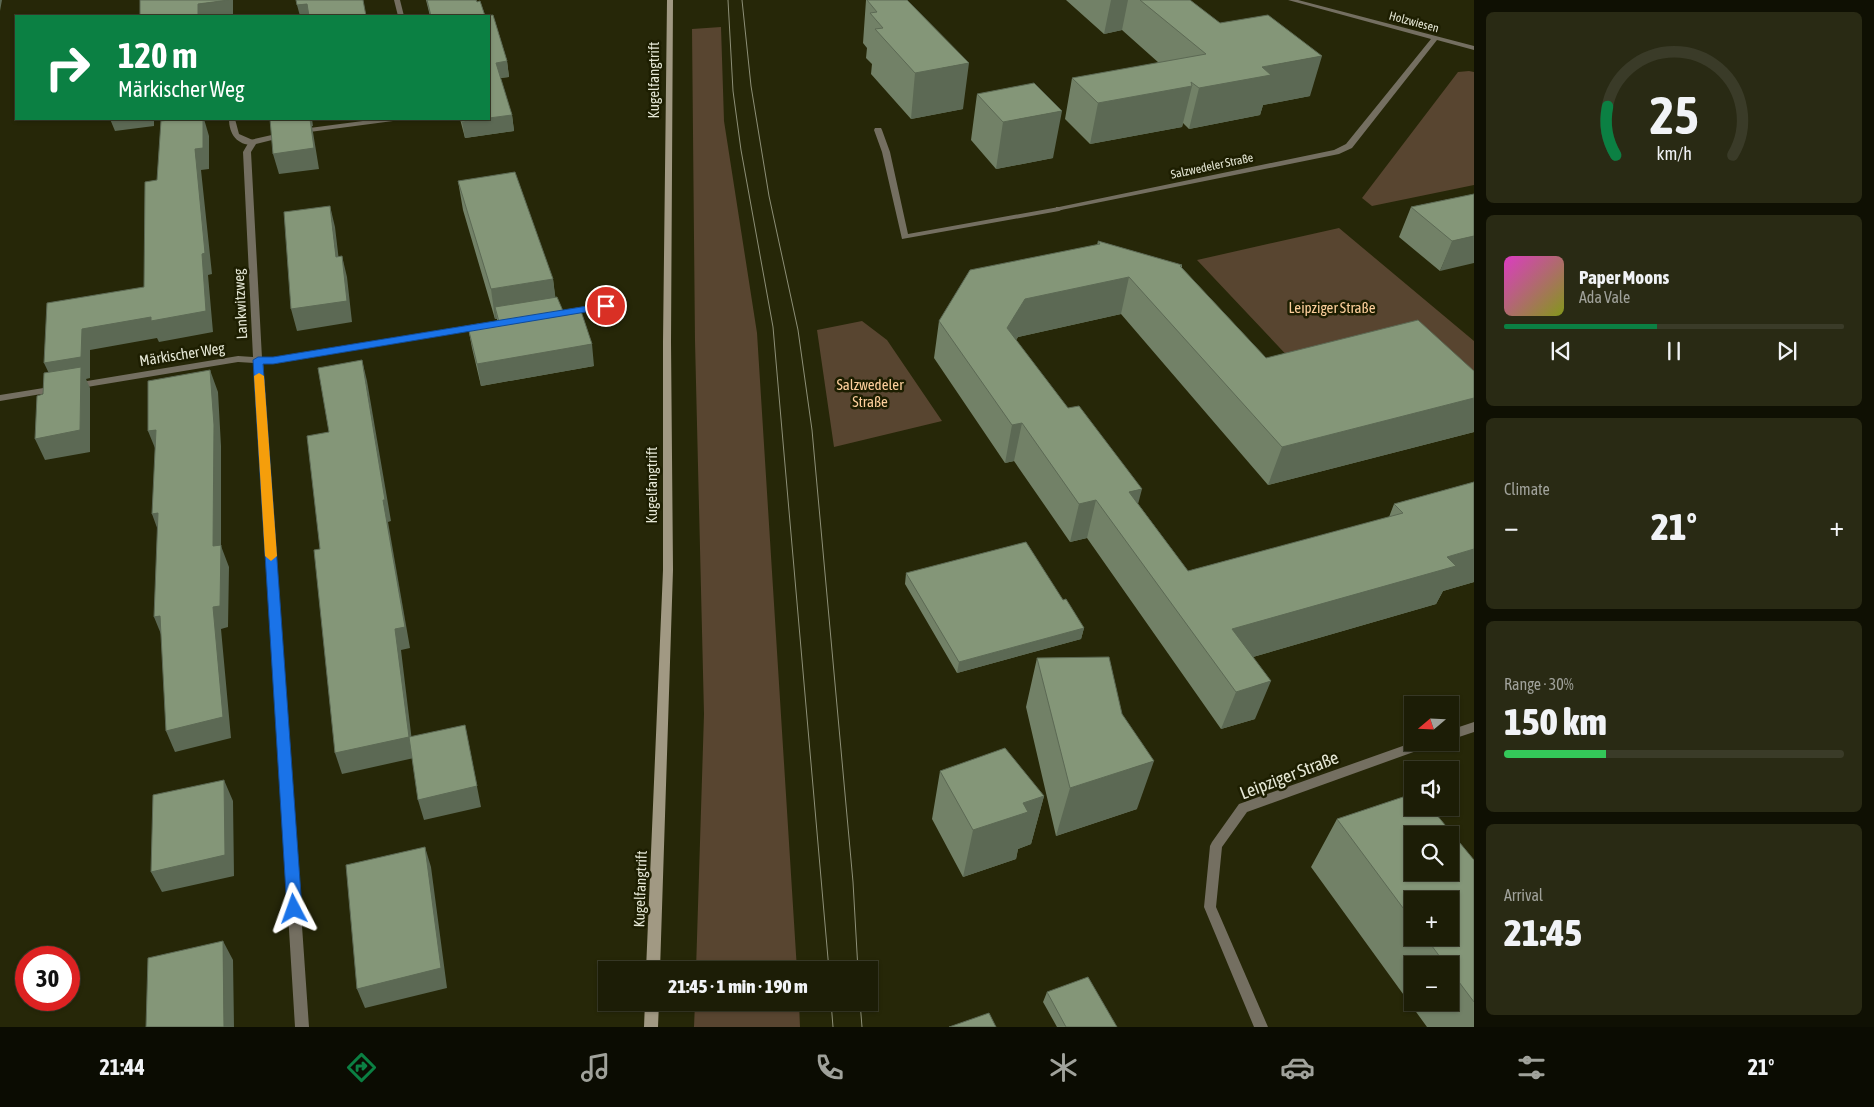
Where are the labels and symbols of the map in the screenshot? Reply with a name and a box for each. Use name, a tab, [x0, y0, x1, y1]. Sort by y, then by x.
street label: Holzwiesen	[1388, 9, 1440, 35]
street label: Kugelfangtrift	[645, 42, 662, 118]
street label: Salzwedeler Straße	[1170, 150, 1254, 182]
street label: Lankwitzweg	[230, 268, 250, 340]
pin	[585, 285, 627, 327]
park label: Leipziger Straße	[1289, 299, 1376, 316]
street label: Märkischer Weg	[138, 339, 226, 369]
park label: Salzwedeler Straße	[836, 376, 904, 410]
street label: Kugelfangtrift	[643, 447, 660, 523]
north arrow	[1404, 696, 1459, 751]
street label: Leipziger Straße	[1237, 747, 1341, 803]
street label: Kugelfangtrift	[630, 850, 650, 928]
position arrow	[267, 882, 319, 934]
speed limit sign: 30	[15, 946, 80, 1011]

